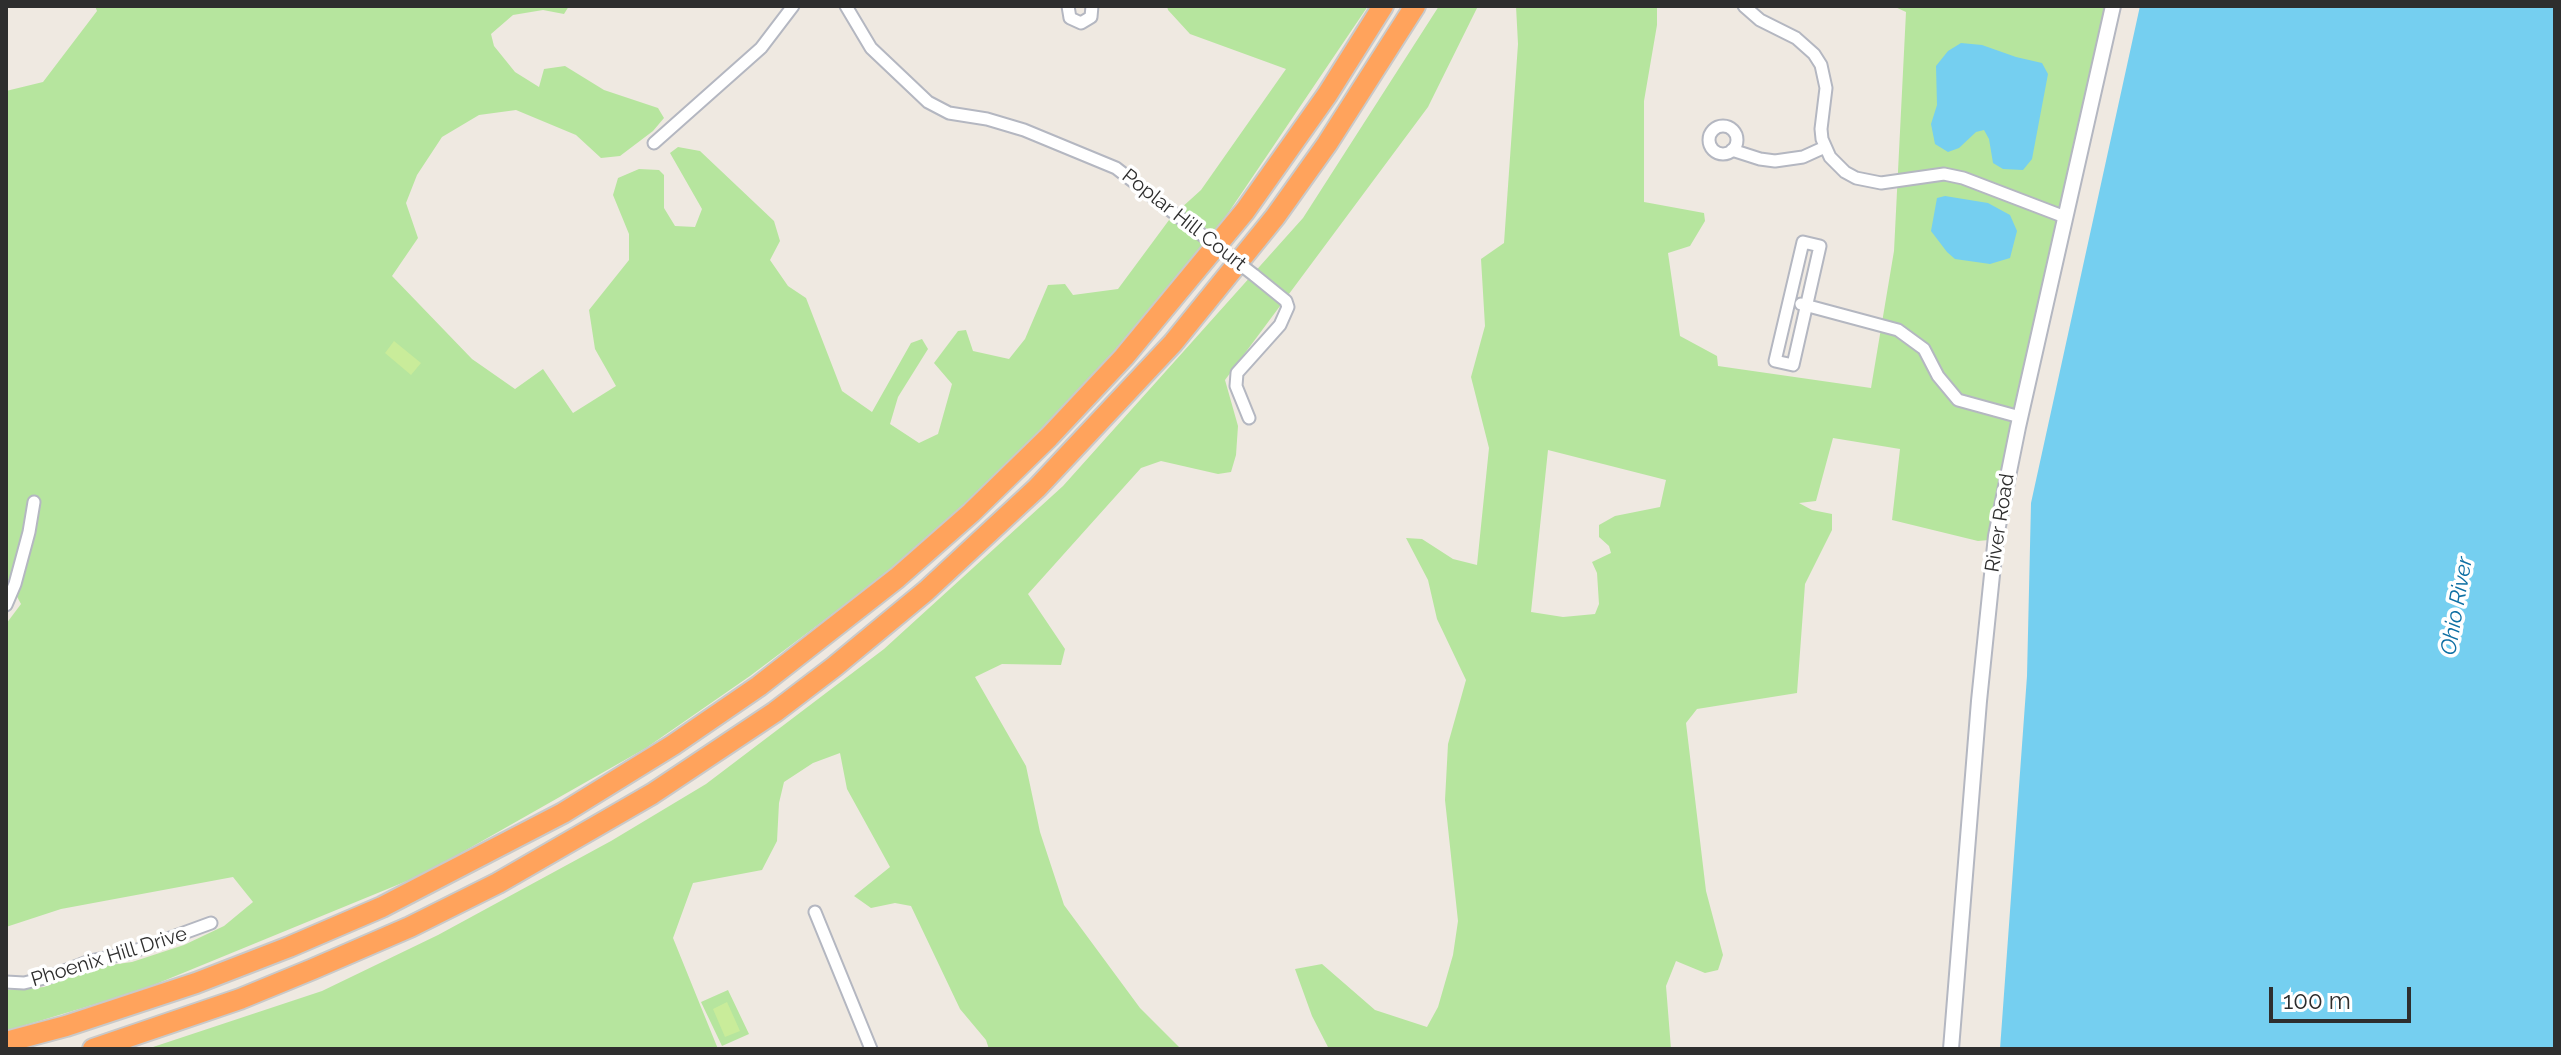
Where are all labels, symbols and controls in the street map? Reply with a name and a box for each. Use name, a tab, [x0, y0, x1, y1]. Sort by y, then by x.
street label: Poplar Hill Court	[1117, 164, 1251, 276]
street label: River Road	[1980, 472, 2020, 574]
water label: Ohio River	[2435, 555, 2479, 657]
street label: Phoenix Hill Drive	[28, 922, 190, 992]
scale bar	[2273, 971, 2415, 1021]
text: 100 m	[2283, 986, 2351, 1015]

